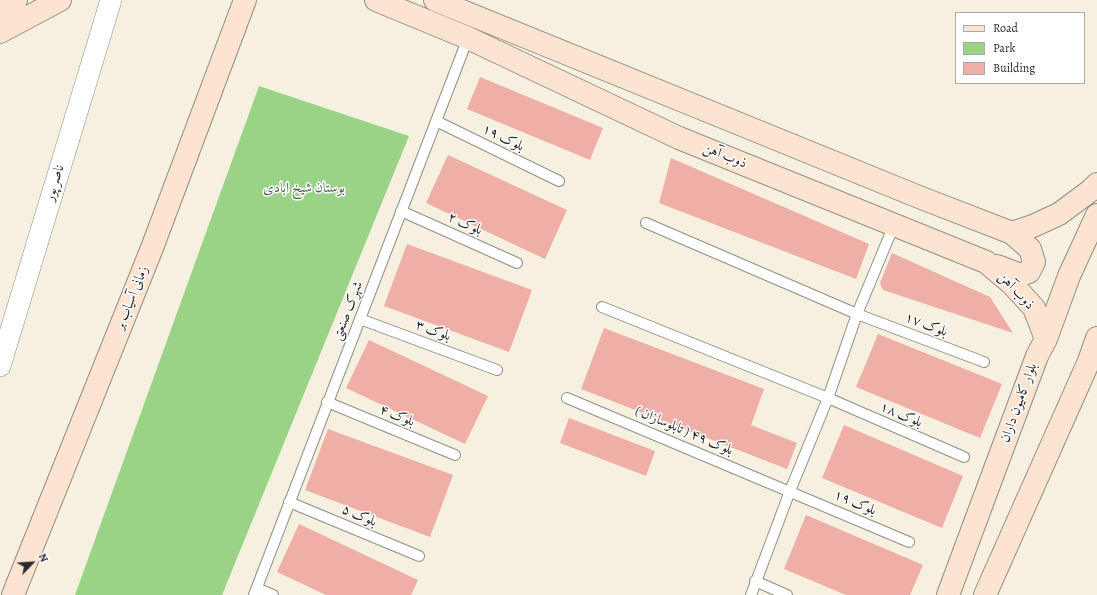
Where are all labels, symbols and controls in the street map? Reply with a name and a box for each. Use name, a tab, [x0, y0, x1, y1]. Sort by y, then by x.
legend	[955, 12, 1085, 84]
text: Road	[993, 20, 1018, 36]
text: Park	[993, 40, 1016, 56]
text: Building	[993, 60, 1035, 76]
street label: بلوک ۱۹	[479, 121, 527, 155]
street label: ذوب آهن	[701, 140, 749, 172]
street label: ناصر پور	[42, 163, 68, 203]
park label: بوستان شیخ ابادی	[263, 181, 345, 197]
street label: بلوک ۲	[445, 209, 485, 239]
street label: زمانی آسیاب بر	[112, 264, 152, 332]
street label: ذوب آهن	[994, 269, 1038, 313]
street label: شهرک صنعتی	[329, 279, 367, 343]
street label: بلوک ۱۷	[902, 309, 950, 341]
street label: بلوک ۳	[413, 317, 453, 345]
street label: بلوار کامیون داران	[997, 361, 1041, 445]
street label: بلوک ۱۸	[877, 399, 925, 431]
street label: بلوک ۴	[377, 401, 417, 431]
street label: بلوک ۴۹ ( تابلوسازان )	[632, 403, 736, 459]
street label: بلوک ۱۹	[831, 487, 879, 519]
street label: بلوک ۵	[339, 501, 379, 531]
north arrow	[12, 543, 52, 583]
text: N	[35, 551, 52, 565]

